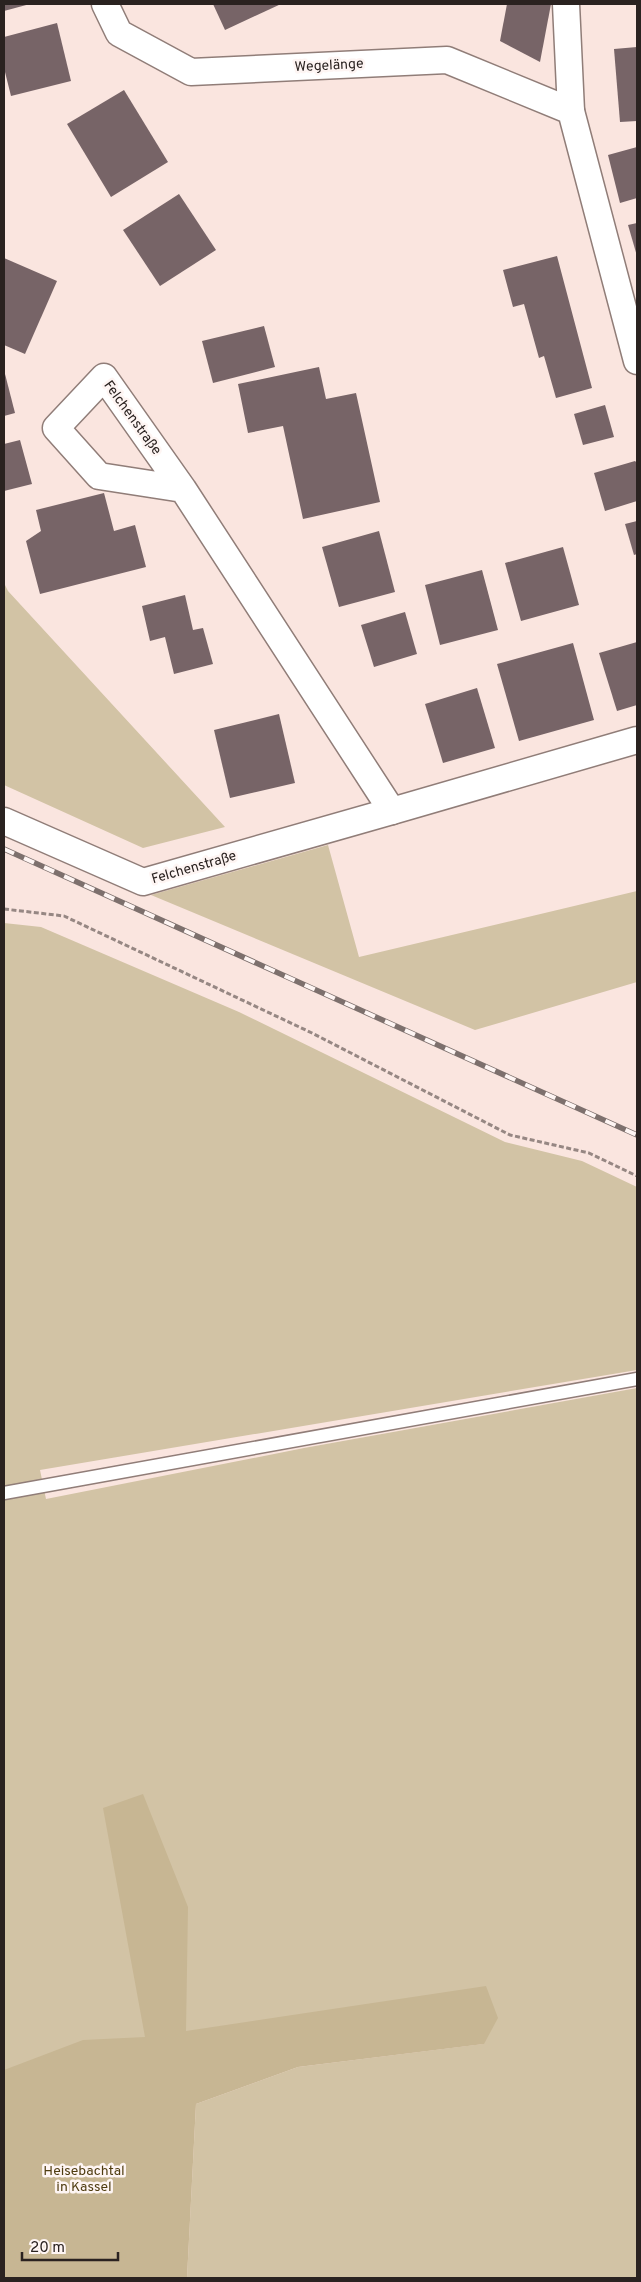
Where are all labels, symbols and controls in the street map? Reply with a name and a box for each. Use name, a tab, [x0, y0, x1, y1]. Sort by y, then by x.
street label: Wegelänge	[294, 56, 364, 76]
street label: Felchenstraße	[99, 378, 165, 458]
street label: Felchenstraße	[150, 848, 238, 888]
park label: Heisebachtal in Kassel	[43, 2163, 125, 2196]
scale bar	[22, 2230, 119, 2262]
text: 20 m	[30, 2239, 65, 2258]

